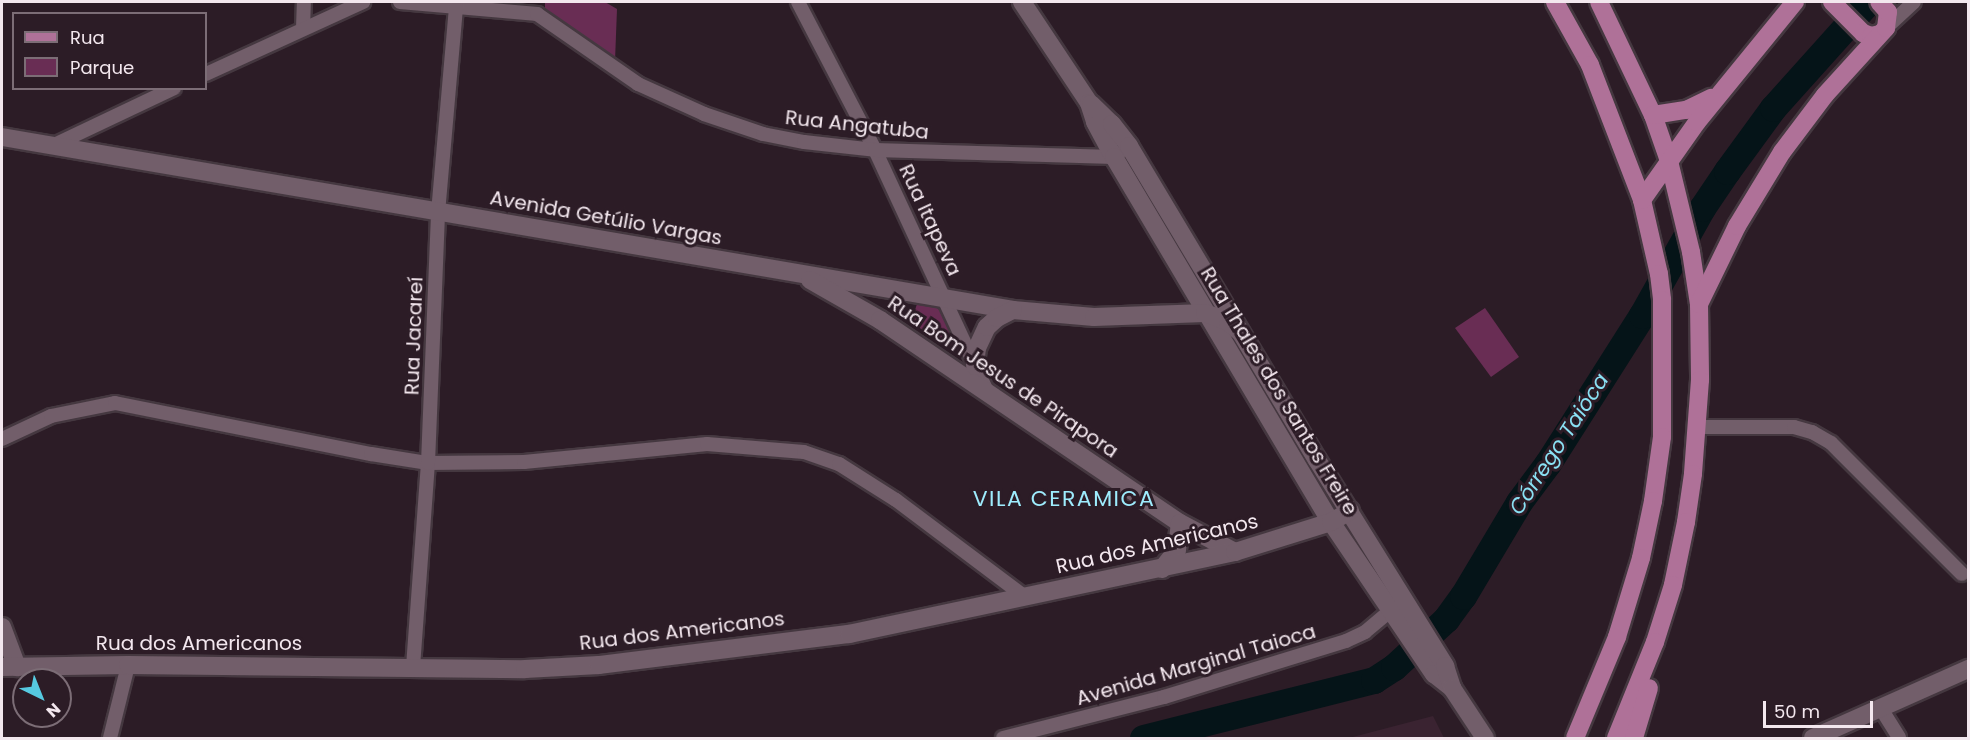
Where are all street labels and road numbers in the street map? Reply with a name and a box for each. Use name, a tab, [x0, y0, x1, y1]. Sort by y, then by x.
street label: Rua Angatuba	[784, 106, 930, 144]
street label: Rua Itapeva	[894, 160, 966, 280]
street label: Avenida Getúlio Vargas	[488, 186, 724, 250]
street label: Rua Thales dos Santos Freire	[1195, 263, 1363, 519]
street label: Rua Jacareí	[400, 276, 428, 396]
street label: Rua Bom Jesus de Pirapora	[883, 291, 1123, 463]
street label: Rua dos Americanos	[1054, 509, 1260, 579]
street label: Rua dos Americanos	[578, 607, 786, 655]
street label: Avenida Marginal Taioca	[1073, 619, 1319, 711]
street label: Rua dos Americanos	[96, 631, 302, 655]

